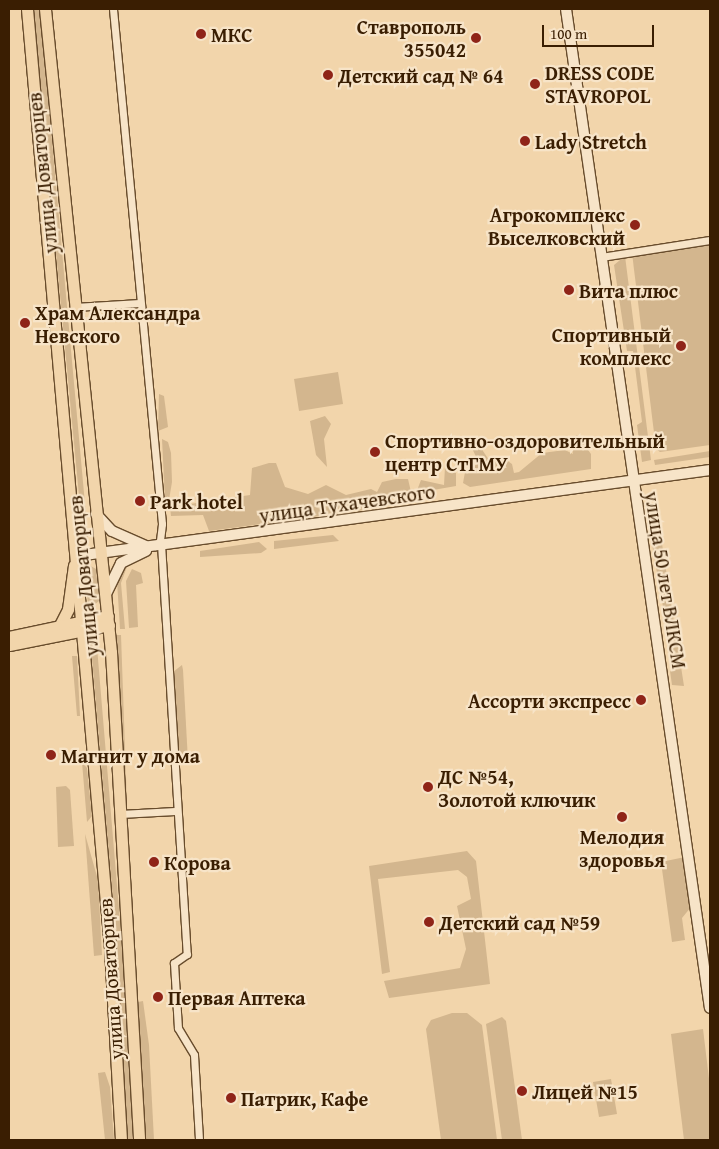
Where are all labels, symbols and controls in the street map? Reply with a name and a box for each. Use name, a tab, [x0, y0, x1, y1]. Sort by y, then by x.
place label: Ставрополь 355042	[357, 14, 466, 61]
scale bar	[544, 15, 656, 47]
place label: МКС	[211, 22, 252, 46]
text: 100 m	[550, 23, 587, 44]
marker: МКС	[195, 28, 207, 40]
marker: Ставрополь 355042	[470, 32, 482, 44]
place label: DRESS CODE STAVROPOL	[545, 60, 654, 107]
place label: Детский сад № 64	[338, 63, 504, 87]
marker: Детский сад № 64	[322, 69, 334, 81]
marker: DRESS CODE STAVROPOL	[529, 78, 541, 90]
street label: улица Доваторцев	[22, 91, 62, 255]
place label: Lady Stretch	[535, 129, 647, 153]
marker: Lady Stretch	[519, 135, 531, 147]
place label: Агрокомплекс Выселковский	[488, 202, 625, 249]
marker: Агрокомплекс Выселковский	[629, 219, 641, 231]
place label: Вита плюс	[579, 278, 678, 302]
marker: Вита плюс	[563, 284, 575, 296]
place label: Храм Александра Невского	[35, 300, 200, 347]
marker: Храм Александра Невского	[19, 317, 31, 329]
place label: Спортивный комплекс	[552, 322, 671, 369]
marker: Спортивный комплекс	[675, 340, 687, 352]
place label: Спортивно-оздоровительный центр СтГМУ	[385, 429, 665, 476]
marker: Спортивно-оздоровительный центр СтГМУ	[369, 446, 381, 458]
street label: улица Тухачевского	[257, 479, 437, 527]
place label: Park hotel	[150, 489, 243, 513]
street label: улица 50 лет ВЛКСМ	[640, 490, 692, 670]
street label: улица Доваторцев	[63, 494, 103, 658]
marker: Park hotel	[134, 495, 146, 507]
place label: Ассорти экспресс	[468, 688, 631, 712]
marker: Ассорти экспресс	[635, 694, 647, 706]
place label: Магнит у дома	[61, 743, 200, 767]
marker: Магнит у дома	[45, 749, 57, 761]
place label: ДС №54, Золотой ключик	[438, 764, 595, 811]
marker: ДС №54, Золотой ключик	[422, 781, 434, 793]
marker: Мелодия здоровья	[616, 811, 628, 823]
place label: Мелодия здоровья	[579, 825, 665, 872]
place label: Корова	[164, 850, 231, 874]
marker: Корова	[148, 856, 160, 868]
street label: улица Доваторцев	[92, 897, 128, 1061]
place label: Детский сад №59	[439, 910, 600, 934]
marker: Детский сад №59	[423, 916, 435, 928]
place label: Первая Аптека	[168, 985, 305, 1009]
marker: Первая Аптека	[152, 991, 164, 1003]
place label: Лицей №15	[532, 1079, 638, 1103]
marker: Лицей №15	[516, 1085, 528, 1097]
place label: Патрик, Кафе	[241, 1086, 368, 1110]
marker: Патрик, Кафе	[225, 1092, 237, 1104]

